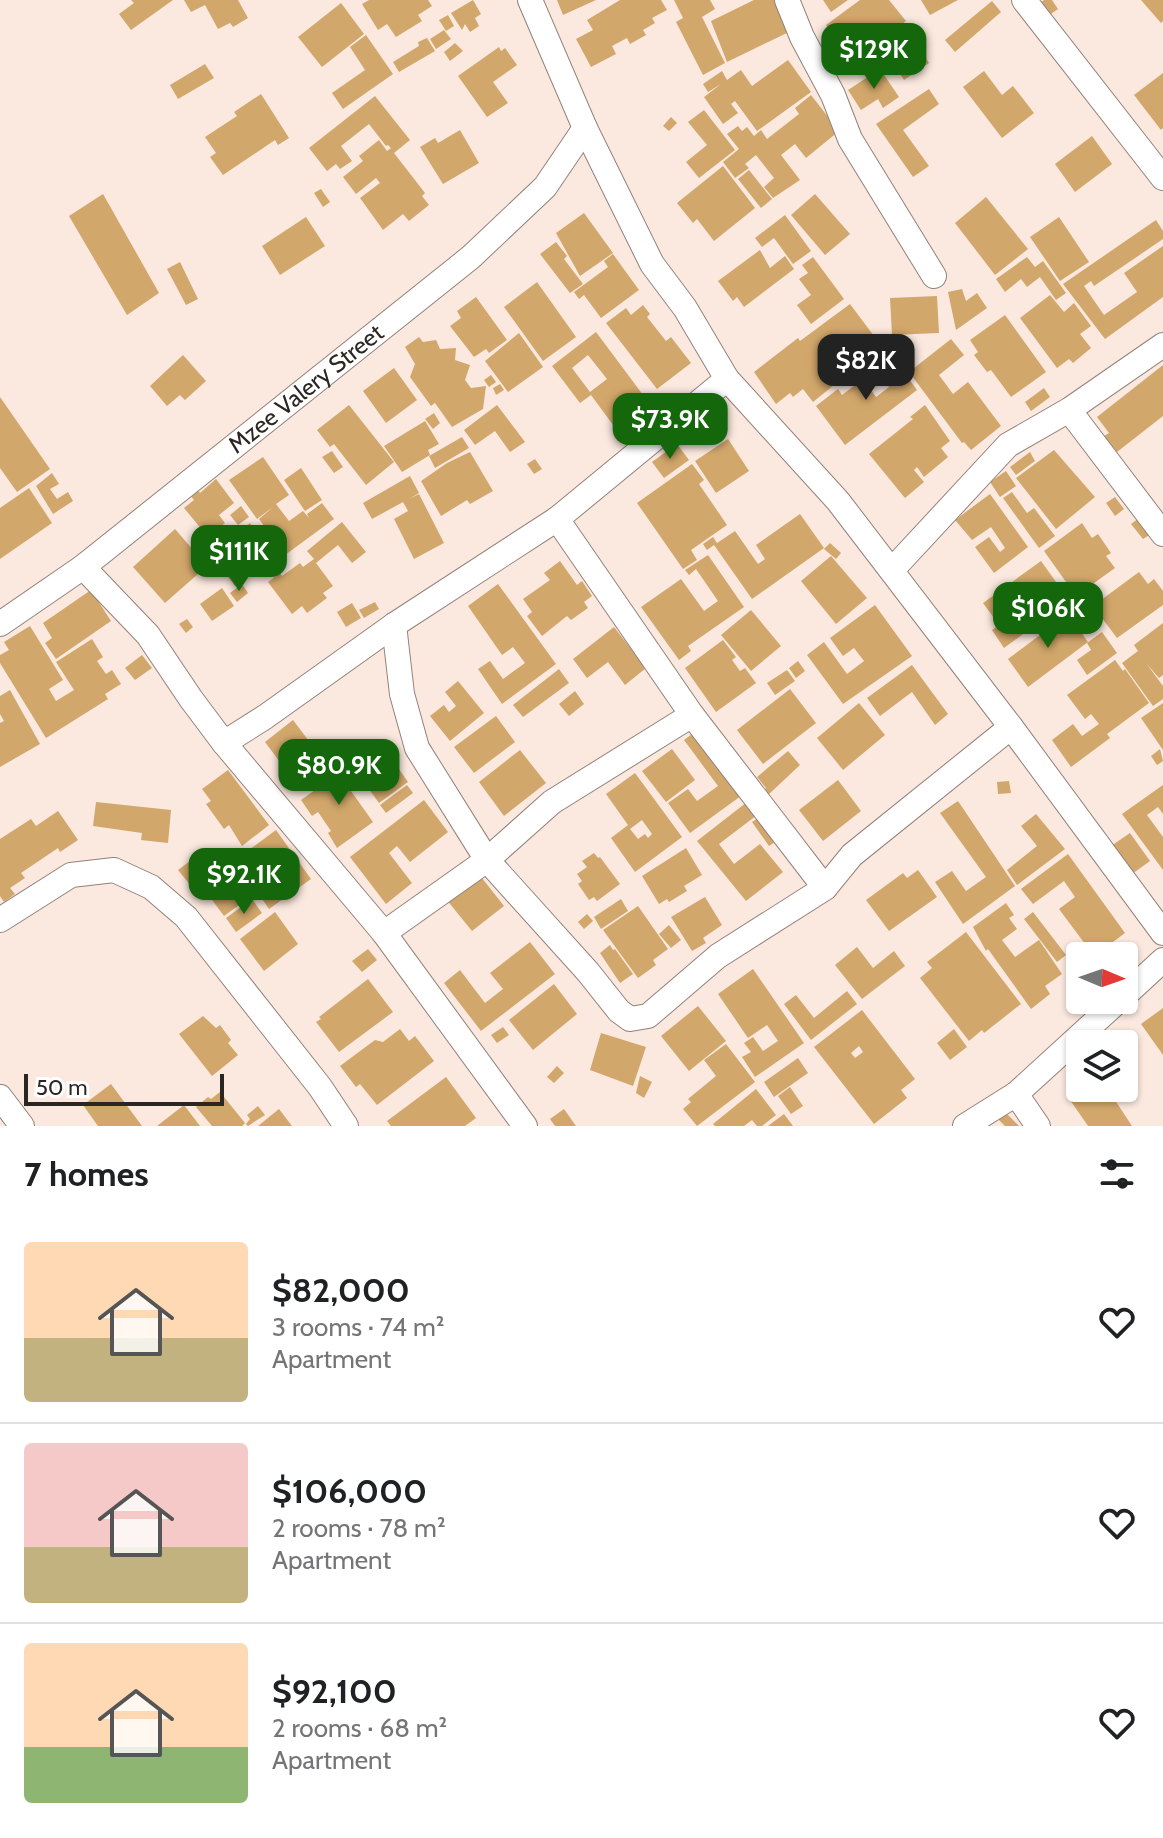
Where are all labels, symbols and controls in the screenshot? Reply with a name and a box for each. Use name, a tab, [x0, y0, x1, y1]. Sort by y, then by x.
pin: $129K	[818, 23, 930, 91]
text: $129K	[839, 33, 909, 65]
street label: Mzee Valery Street	[222, 318, 389, 459]
pin: $82K	[819, 334, 913, 402]
text: $82K	[836, 344, 896, 376]
pin: $73.9K	[605, 393, 735, 461]
text: $73.9K	[631, 403, 709, 435]
pin: $111K	[183, 525, 295, 593]
text: $111K	[209, 535, 269, 567]
pin: $106K	[992, 582, 1104, 650]
text: $106K	[1011, 592, 1085, 624]
pin: $80.9K	[274, 739, 404, 807]
text: $80.9K	[296, 749, 382, 781]
pin: $92.1K	[179, 848, 309, 916]
text: $92.1K	[207, 858, 281, 890]
north arrow	[1066, 942, 1138, 1014]
map controls	[1066, 942, 1138, 1102]
button: layers	[1066, 1030, 1138, 1102]
scale bar	[24, 1070, 224, 1106]
text: 50 m	[36, 1074, 88, 1101]
icon: filters	[1095, 1152, 1139, 1196]
text: 7 homes	[24, 1153, 149, 1195]
text: $82,000	[272, 1269, 410, 1311]
icon: home	[88, 1274, 184, 1370]
icon: heart	[1095, 1300, 1139, 1344]
text: 3 rooms · 74 m²	[272, 1311, 444, 1343]
text: Apartment	[272, 1343, 391, 1375]
text: $106,000	[272, 1470, 427, 1512]
icon: home	[88, 1475, 184, 1571]
icon: heart	[1095, 1501, 1139, 1545]
text: 2 rooms · 78 m²	[272, 1512, 446, 1544]
text: Apartment	[272, 1544, 391, 1576]
text: $92,100	[272, 1670, 397, 1712]
icon: home	[88, 1675, 184, 1771]
icon: heart	[1095, 1701, 1139, 1745]
text: 2 rooms · 68 m²	[272, 1712, 447, 1744]
text: Apartment	[272, 1744, 391, 1776]

